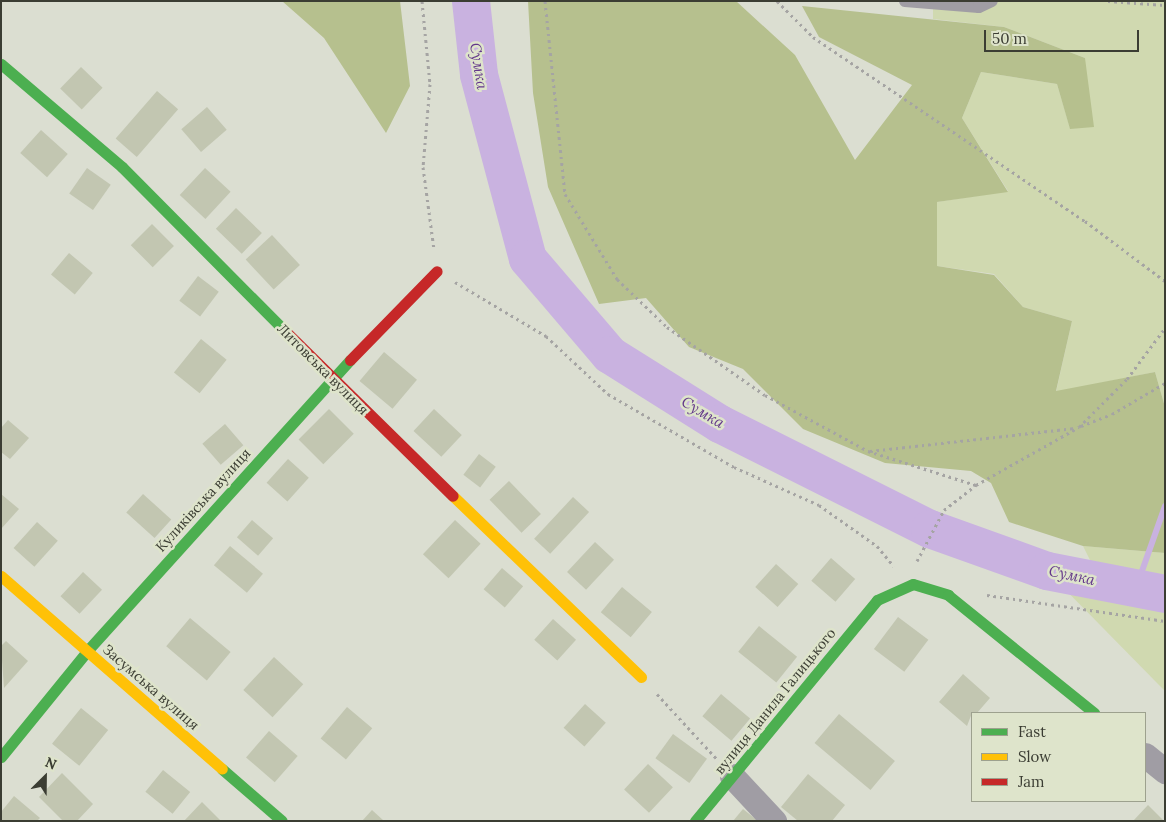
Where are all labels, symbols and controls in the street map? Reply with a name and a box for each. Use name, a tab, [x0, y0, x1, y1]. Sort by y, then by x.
scale bar	[986, 20, 1141, 52]
text: 50 m	[992, 29, 1027, 48]
water label: Сумка	[466, 42, 492, 90]
street label: Литовська вулиця	[274, 320, 372, 418]
water label: Сумка	[678, 392, 728, 432]
street label: Куликівська вулиця	[152, 445, 254, 555]
water label: Сумка	[1047, 561, 1097, 589]
street label: вулиця Данила Галицького	[711, 625, 839, 777]
street label: Засумська вулиця	[100, 641, 202, 733]
legend	[971, 712, 1146, 802]
text: Fast	[1018, 722, 1046, 741]
text: Slow	[1018, 747, 1051, 766]
north arrow	[20, 752, 70, 802]
text: N	[42, 753, 59, 774]
text: Jam	[1018, 772, 1045, 791]

